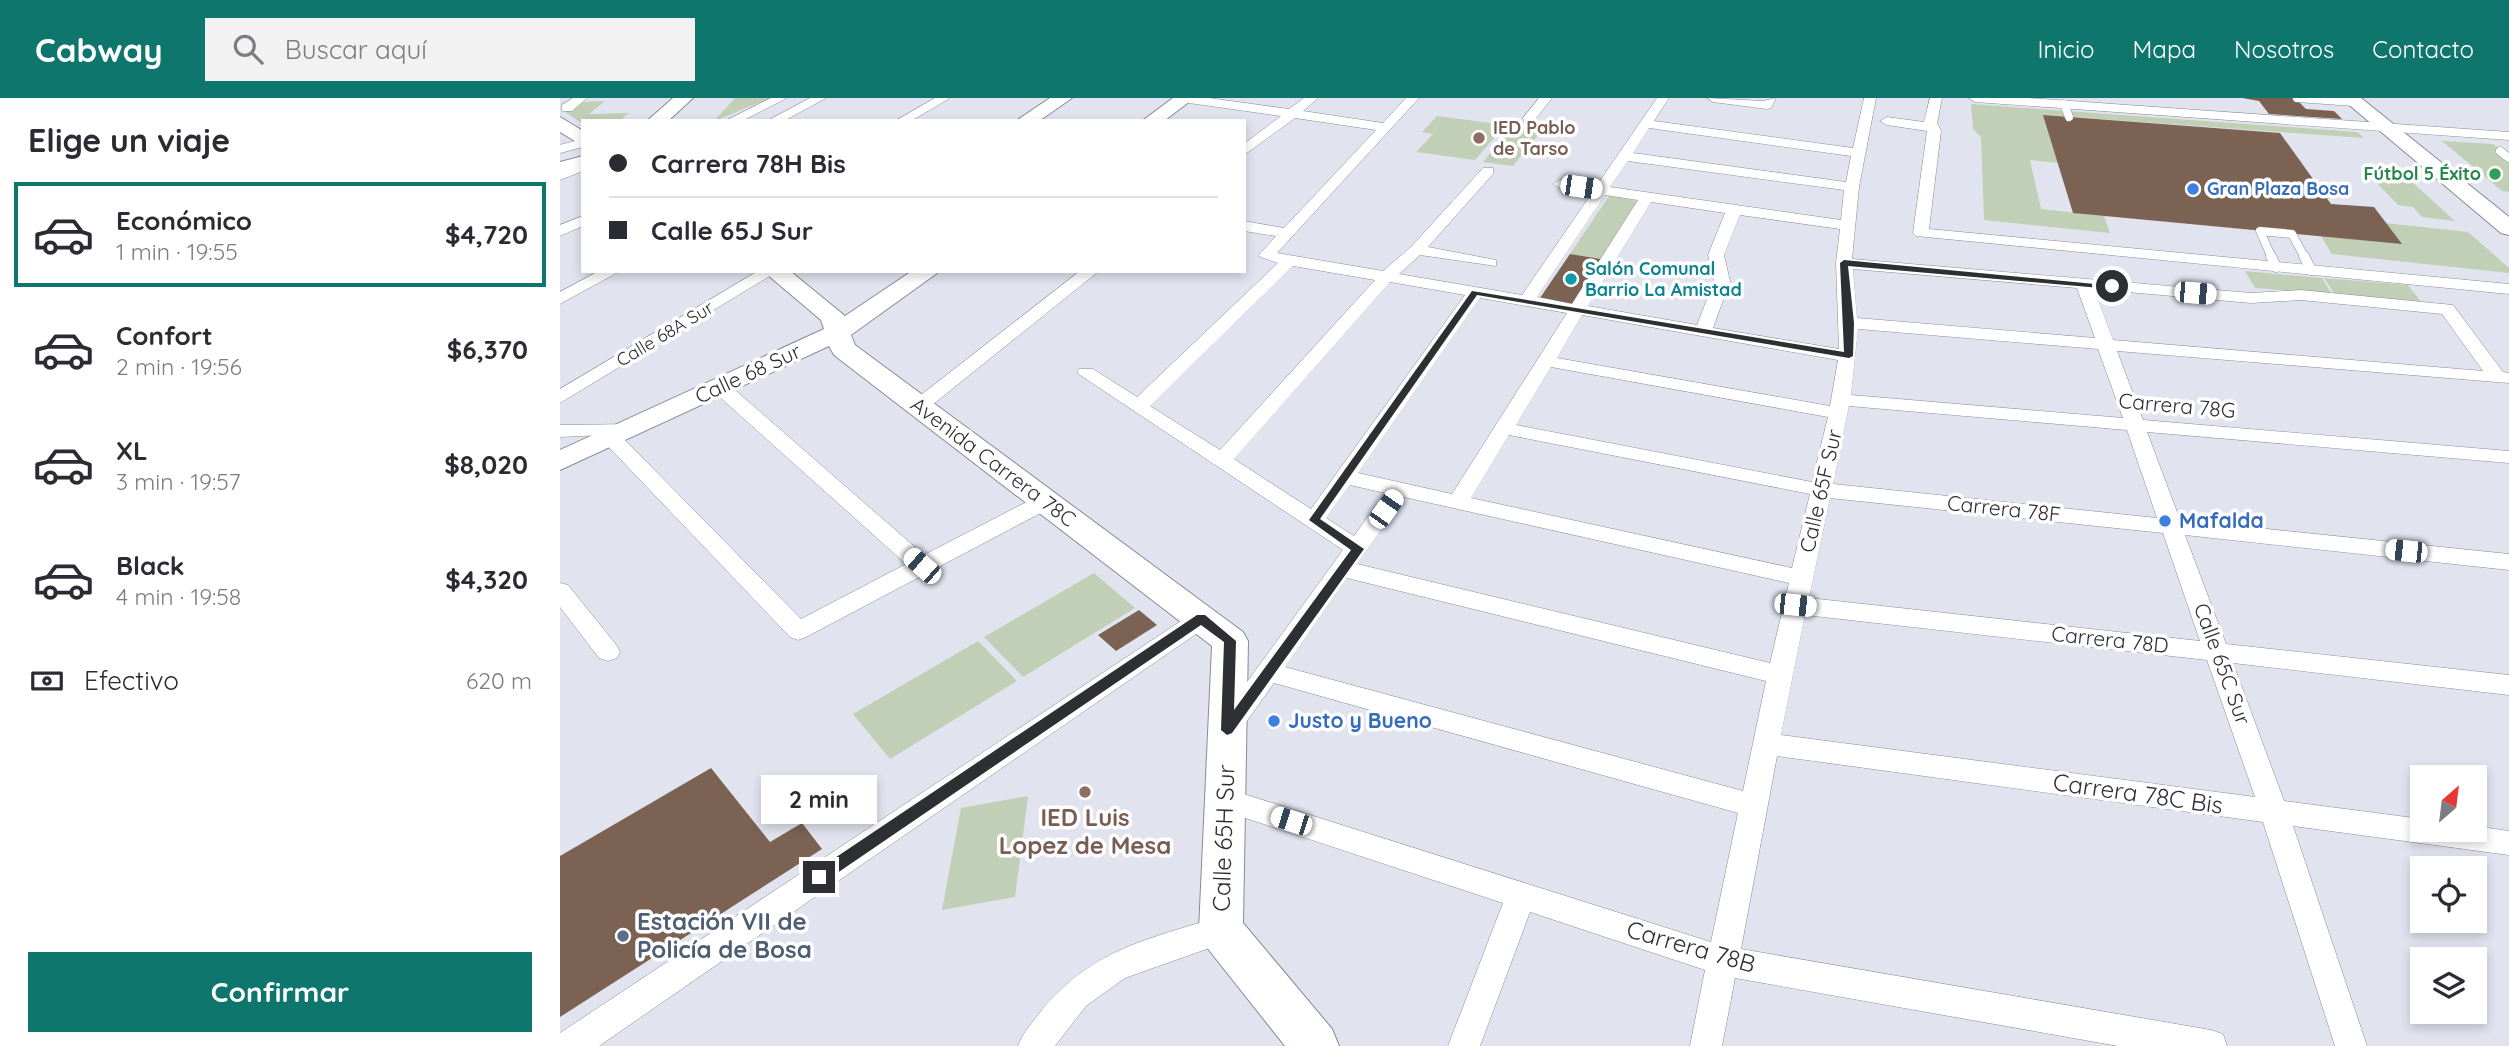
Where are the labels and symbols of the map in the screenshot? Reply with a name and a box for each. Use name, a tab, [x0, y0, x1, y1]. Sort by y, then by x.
place label: IED Pablo de Tarso	[1493, 116, 1575, 160]
marker: IED Pablo de Tarso	[1471, 130, 1487, 146]
place label: Fútbol 5 Éxito	[2364, 162, 2481, 185]
marker: Fútbol 5 Éxito	[2487, 166, 2503, 182]
car	[1559, 174, 1604, 200]
place label: Gran Plaza Bosa	[2207, 177, 2349, 200]
marker: Gran Plaza Bosa	[2185, 181, 2201, 197]
place label: Salón Comunal Barrio La Amistad	[1585, 257, 1742, 301]
route start	[2096, 270, 2128, 302]
marker: Salón Comunal Barrio La Amistad	[1563, 271, 1579, 287]
car	[2174, 281, 2217, 305]
street label: Calle 68A Sur	[612, 296, 717, 372]
street label: Calle 68 Sur	[691, 337, 805, 409]
street label: Carrera 78G	[2118, 387, 2237, 423]
street label: Avenida Carrera 78C	[906, 391, 1081, 532]
street label: Calle 65F Sur	[1793, 427, 1847, 555]
car	[1366, 486, 1407, 532]
street label: Carrera 78F	[1946, 489, 2062, 527]
place label: Mafalda	[2179, 507, 2264, 533]
marker: Mafalda	[2157, 513, 2173, 529]
car	[2385, 538, 2428, 564]
car	[900, 544, 945, 588]
car	[1774, 592, 1817, 618]
street label: Calle 65C Sur	[2189, 599, 2257, 728]
street label: Carrera 78D	[2050, 620, 2170, 658]
place label: Justo y Bueno	[1288, 707, 1432, 733]
marker: Justo y Bueno	[1266, 713, 1282, 729]
street label: Calle 65H Sur	[1205, 764, 1241, 912]
north arrow	[2410, 765, 2487, 842]
street label: Carrera 78C Bis	[2051, 766, 2225, 820]
callout: 2 min	[761, 776, 877, 824]
marker: IED Luis Lopez de Mesa	[1077, 784, 1093, 800]
place label: IED Luis Lopez de Mesa	[999, 802, 1171, 860]
car	[1268, 805, 1315, 837]
route end	[803, 861, 835, 893]
place label: Estación VII de Policía de Bosa	[637, 906, 812, 964]
street label: Carrera 78B	[1623, 913, 1759, 979]
marker: Estación VII de Policía de Bosa	[615, 928, 631, 944]

